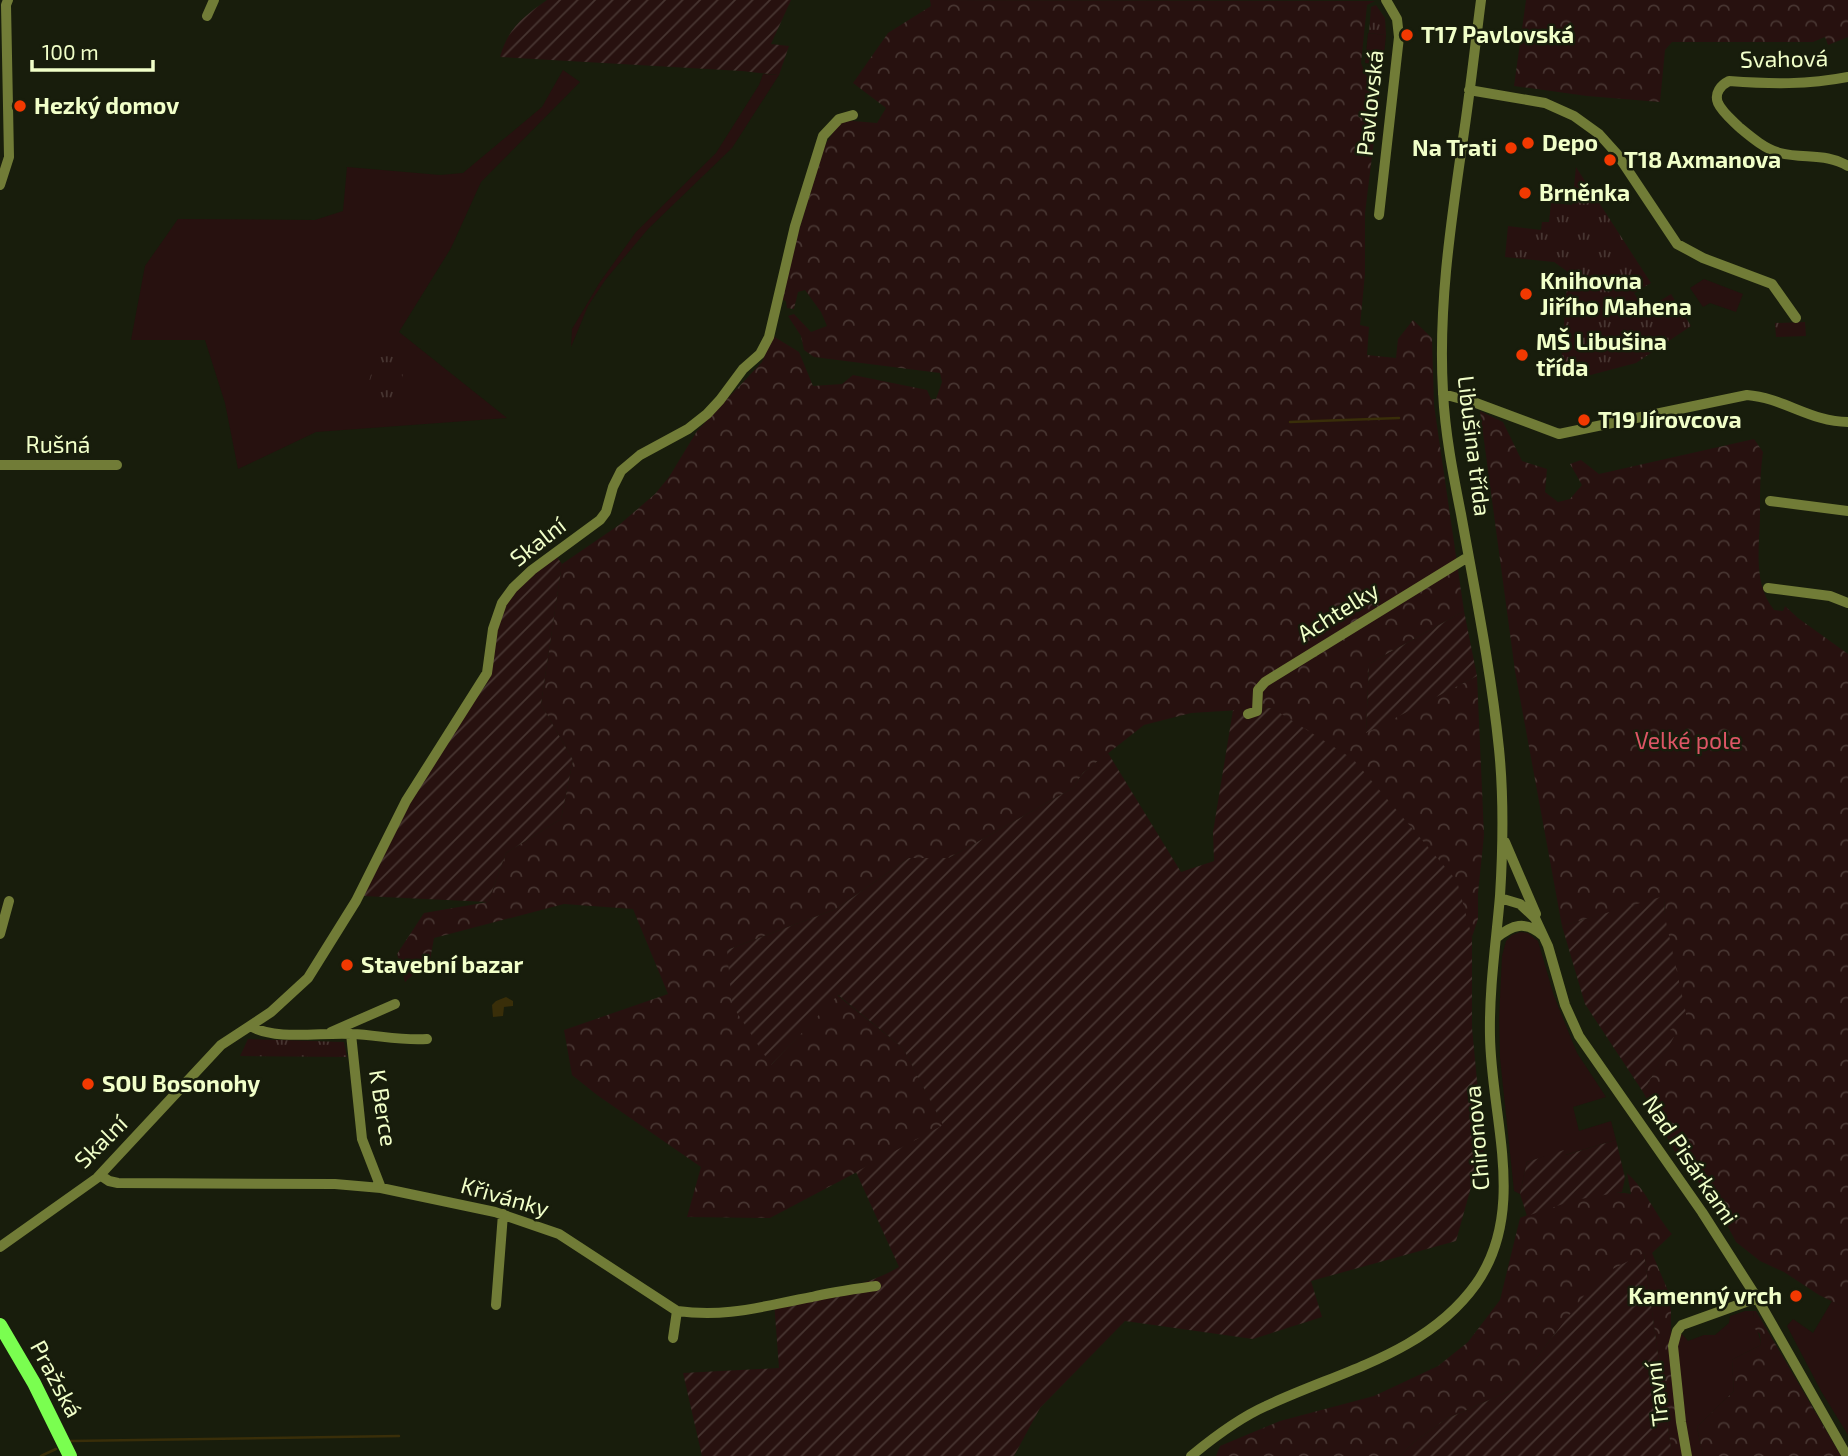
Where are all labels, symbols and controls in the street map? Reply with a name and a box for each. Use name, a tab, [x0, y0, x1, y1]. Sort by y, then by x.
place label: T17 Pavlovská	[1421, 20, 1574, 48]
marker: T17 Pavlovská	[1399, 27, 1415, 43]
scale bar	[32, 28, 152, 72]
text: 100 m	[42, 39, 99, 64]
street label: Svahová	[1740, 43, 1828, 73]
street label: Pavlovská	[1350, 49, 1388, 157]
place label: Hezký domov	[34, 91, 179, 119]
marker: Hezký domov	[12, 98, 28, 114]
place label: Depo	[1542, 128, 1598, 156]
place label: Na Trati	[1412, 133, 1497, 161]
marker: Depo	[1520, 135, 1536, 151]
marker: Na Trati	[1503, 140, 1519, 156]
place label: T18 Axmanova	[1624, 145, 1781, 173]
marker: T18 Axmanova	[1602, 152, 1618, 168]
place label: Brněnka	[1539, 178, 1630, 206]
marker: Brněnka	[1517, 185, 1533, 201]
place label: Knihovna Jiřího Mahena	[1540, 266, 1692, 320]
marker: Knihovna Jiřího Mahena	[1518, 286, 1534, 302]
place label: MŠ Libušina třída	[1536, 327, 1667, 381]
marker: MŠ Libušina třída	[1514, 347, 1530, 363]
street label: Libušina třída	[1452, 374, 1498, 518]
place label: T19 Jírovcova	[1598, 405, 1742, 433]
marker: T19 Jírovcova	[1576, 412, 1592, 428]
street label: Rušná	[26, 430, 91, 458]
street label: Skalní	[504, 510, 572, 572]
street label: Achtelky	[1292, 575, 1383, 647]
park label: Velké pole	[1635, 726, 1741, 754]
place label: Stavební bazar	[361, 950, 523, 978]
marker: Stavební bazar	[339, 957, 355, 973]
street label: K Berce	[364, 1067, 404, 1148]
place label: SOU Bosonohy	[102, 1069, 260, 1097]
marker: SOU Bosonohy	[80, 1076, 96, 1092]
street label: Chironova	[1457, 1084, 1495, 1192]
street label: Nad Pisárkami	[1637, 1089, 1744, 1230]
street label: Skalní	[68, 1108, 133, 1174]
street label: Křivánky	[458, 1170, 553, 1222]
place label: Kamenný vrch	[1628, 1281, 1782, 1309]
marker: Kamenný vrch	[1788, 1288, 1804, 1304]
street label: Pražská	[25, 1335, 89, 1422]
street label: Travní	[1638, 1359, 1674, 1428]

